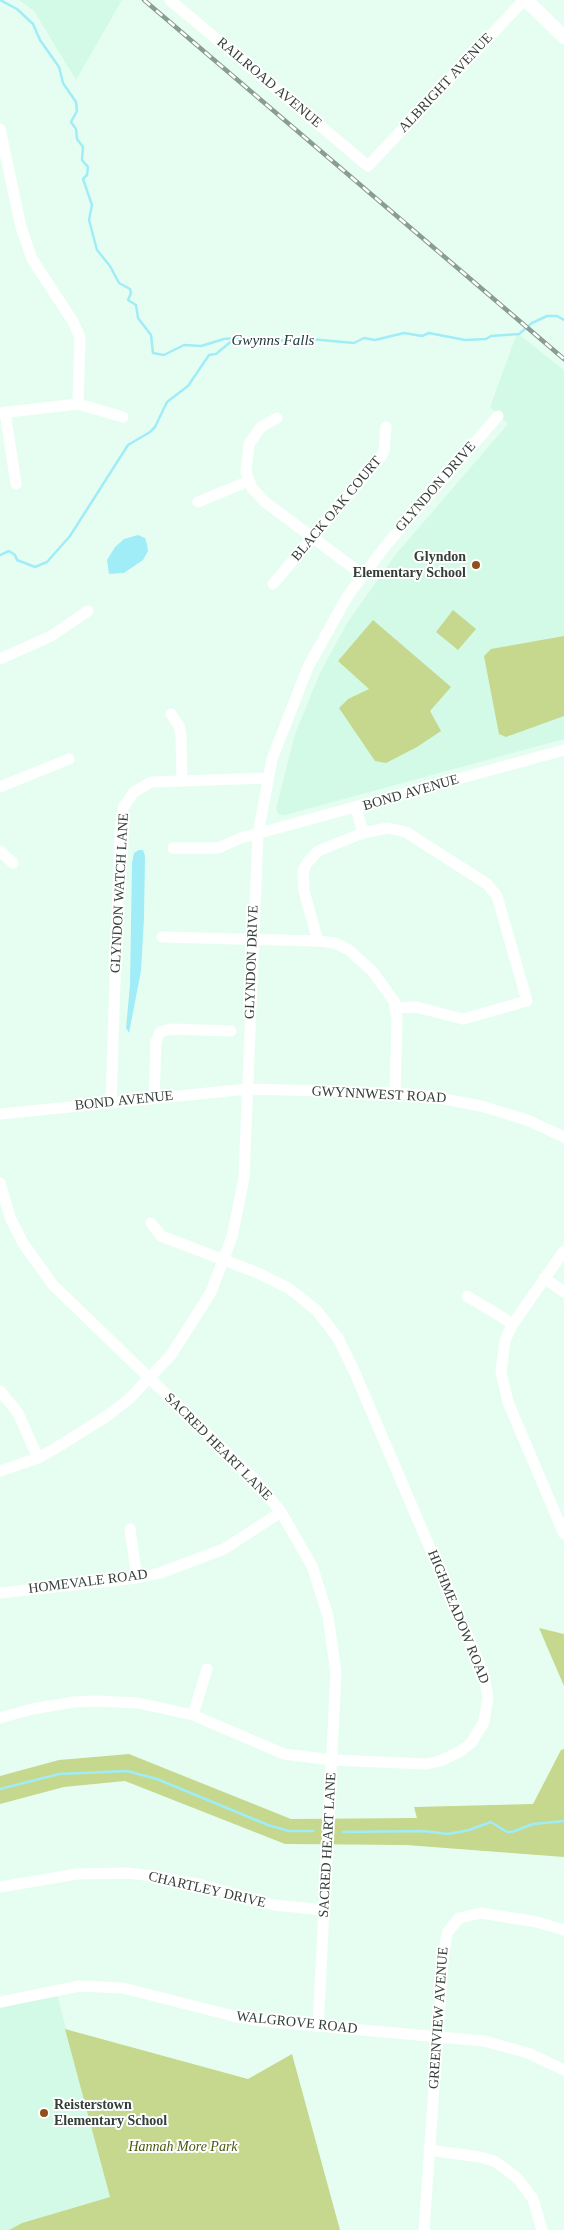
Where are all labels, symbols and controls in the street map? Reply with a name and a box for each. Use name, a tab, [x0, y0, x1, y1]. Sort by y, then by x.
street label: ALBRIGHT AVENUE	[396, 30, 496, 136]
street label: RAILROAD AVENUE	[213, 34, 325, 132]
water label: Gwynns Falls	[232, 332, 314, 350]
street label: GLYNDON DRIVE	[392, 438, 480, 536]
street label: BLACK OAK COURT	[288, 453, 386, 565]
place label: Glyndon Elementary School	[353, 549, 466, 582]
marker: Glyndon Elementary School	[470, 559, 482, 571]
street label: BOND AVENUE	[361, 771, 461, 815]
street label: GLYNDON WATCH LANE	[107, 812, 133, 974]
street label: GLYNDON DRIVE	[242, 905, 262, 1019]
street label: GWYNNWEST ROAD	[311, 1083, 447, 1107]
street label: BOND AVENUE	[74, 1087, 174, 1115]
street label: SACRED HEART LANE	[161, 1390, 275, 1504]
street label: HIGHMEADOW ROAD	[423, 1548, 493, 1686]
street label: HOMEVALE ROAD	[27, 1566, 149, 1598]
street label: SACRED HEART LANE	[316, 1772, 340, 1918]
street label: CHARTLEY DRIVE	[147, 1868, 267, 1912]
street label: GREENVIEW AVENUE	[426, 1946, 452, 2090]
street label: WALGROVE ROAD	[236, 2008, 358, 2038]
place label: Reisterstown Elementary School	[54, 2097, 167, 2130]
marker: Reisterstown Elementary School	[38, 2107, 50, 2119]
park label: Hannah More Park	[128, 2139, 238, 2155]

